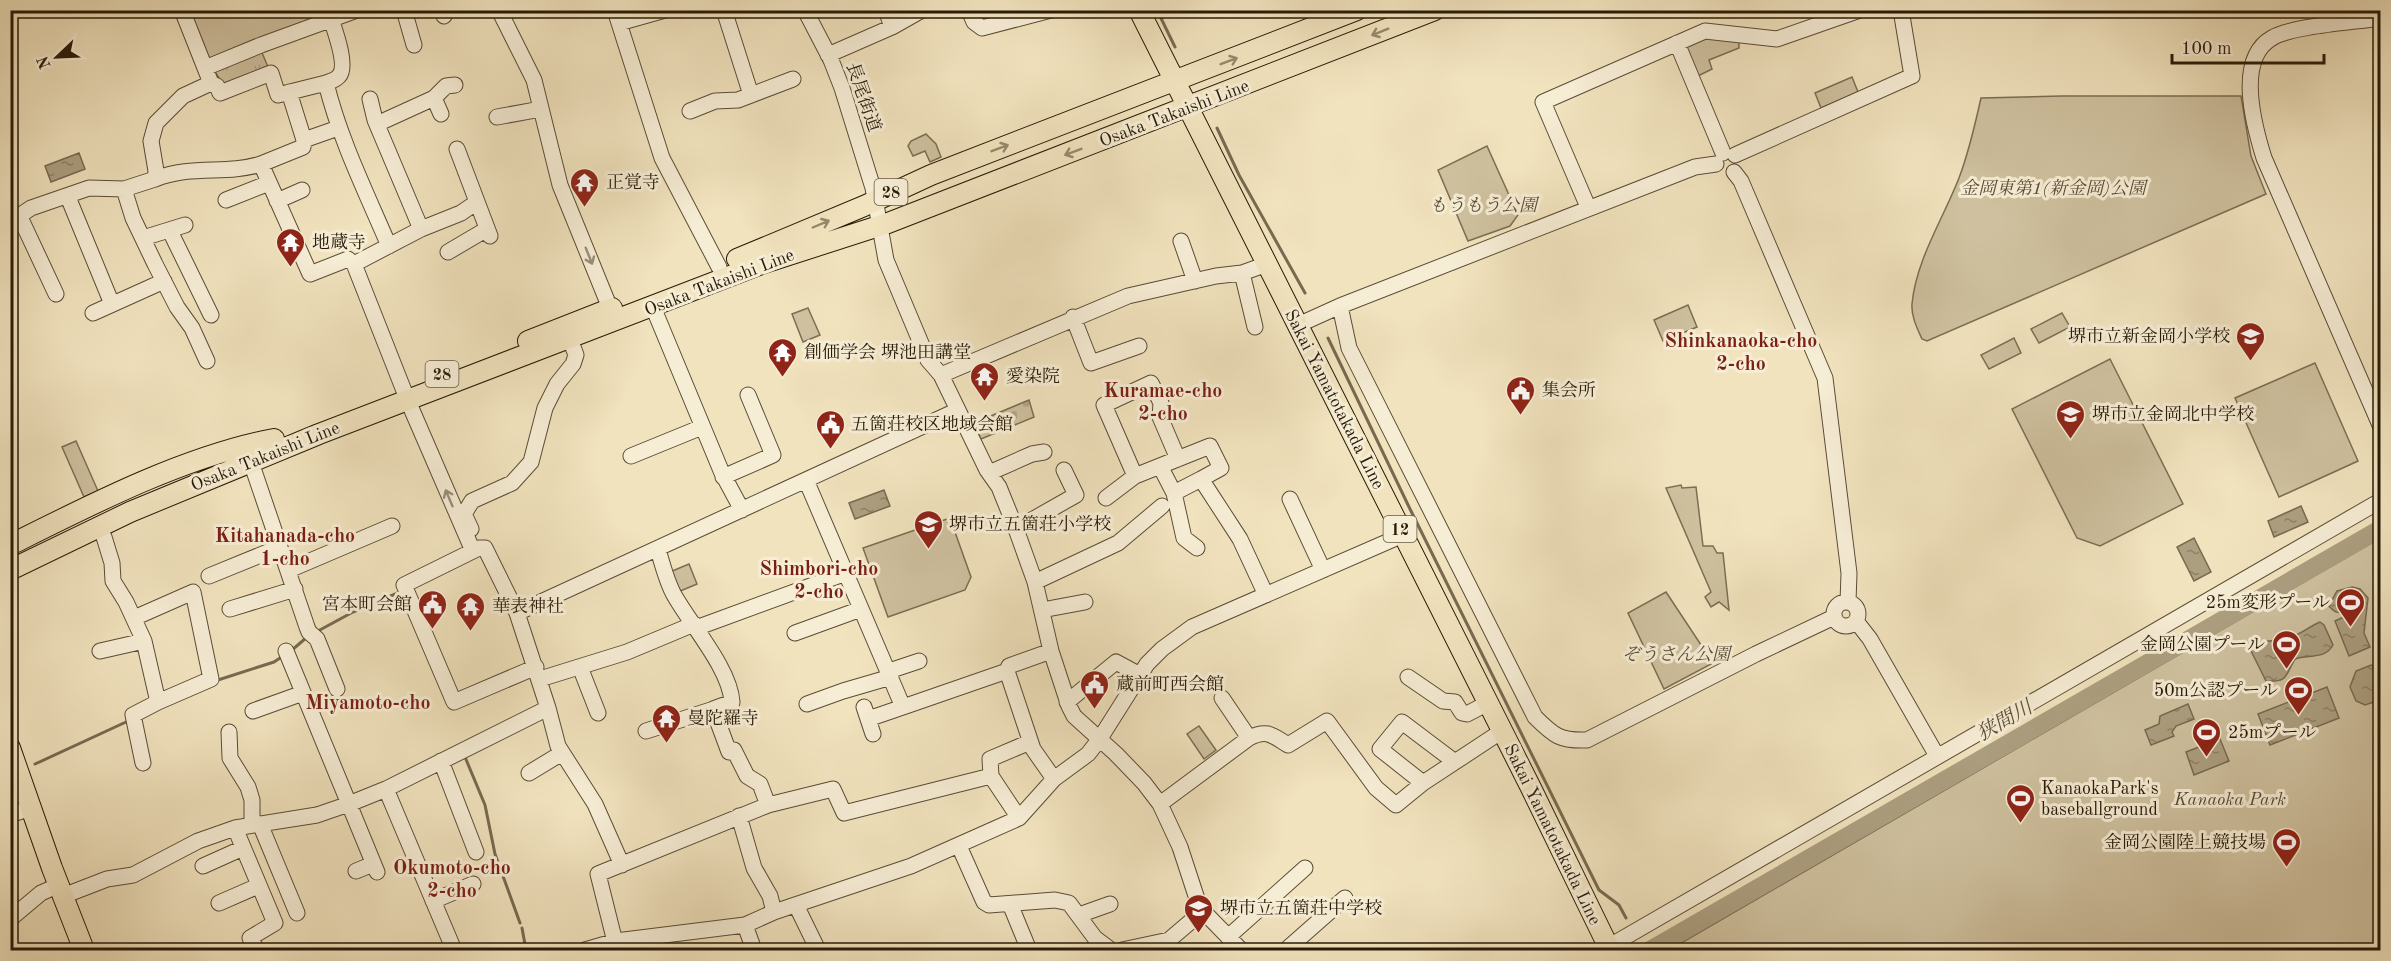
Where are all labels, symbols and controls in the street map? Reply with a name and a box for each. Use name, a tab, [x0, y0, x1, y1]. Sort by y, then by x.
north arrow	[27, 27, 87, 87]
one-way arrow	[1371, 27, 1390, 38]
scale bar	[2172, 27, 2324, 65]
text: 100 m	[2181, 40, 2232, 58]
text: N	[35, 53, 55, 71]
one-way arrow	[1219, 55, 1238, 66]
street label: 長尾街道	[843, 60, 885, 134]
street label: Osaka Takaishi Line	[1097, 77, 1252, 151]
one-way arrow	[990, 142, 1009, 153]
one-way arrow	[1065, 147, 1083, 158]
temple icon: 正覚寺	[569, 166, 601, 208]
place label: 正覚寺	[606, 172, 660, 192]
park label: 金岡東第1(新金岡)公園	[1960, 178, 2149, 198]
road number: 28	[874, 179, 908, 205]
park label: もうもう公園	[1429, 196, 1540, 215]
one-way arrow	[811, 218, 829, 230]
temple icon: 地蔵寺	[275, 226, 307, 268]
place label: 地蔵寺	[312, 232, 366, 252]
one-way arrow	[584, 246, 595, 265]
street label: Osaka Takaishi Line	[642, 246, 797, 320]
street label: Sakai Yamatotakada Line	[1281, 307, 1387, 492]
school or university icon: 堺市立新金岡小学校	[2235, 320, 2267, 362]
place label: 堺市立新金岡小学校	[2068, 326, 2230, 346]
district label: Shinkanaoka-cho 2-cho	[1665, 332, 1817, 375]
temple icon: 創価学会 堺池田講堂	[767, 336, 799, 378]
place label: 創価学会 堺池田講堂	[804, 342, 971, 362]
temple icon: 愛染院	[969, 360, 1001, 402]
road number: 28	[426, 361, 458, 387]
place label: 愛染院	[1006, 366, 1060, 386]
public building icon: 集会所	[1505, 374, 1537, 416]
place label: 集会所	[1542, 380, 1596, 400]
district label: Kuramae-cho 2-cho	[1104, 382, 1222, 425]
school or university icon: 堺市立金岡北中学校	[2055, 398, 2087, 440]
place label: 堺市立金岡北中学校	[2092, 404, 2254, 424]
public building icon: 五箇荘校区地域会館	[814, 408, 846, 450]
place label: 五箇荘校区地域会館	[851, 414, 1013, 434]
street label: Osaka Takaishi Line	[188, 419, 342, 495]
one-way arrow	[443, 489, 455, 507]
school or university icon: 堺市立五箇荘小学校	[912, 508, 944, 550]
place label: 堺市立五箇荘小学校	[949, 514, 1111, 534]
road number: 12	[1384, 516, 1416, 542]
district label: Kitahanada-cho 1-cho	[215, 527, 355, 570]
district label: Shimbori-cho 2-cho	[760, 560, 878, 603]
sports icon: 25m変形プール	[2335, 586, 2367, 628]
public building icon: 宮本町会館	[417, 588, 449, 630]
temple icon: 華表神社	[455, 590, 487, 632]
place label: 25m変形プール	[2206, 592, 2330, 612]
place label: 宮本町会館	[322, 594, 412, 614]
place label: 華表神社	[492, 596, 564, 616]
sports icon: 金岡公園プール	[2270, 628, 2302, 670]
place label: 金岡公園プール	[2140, 634, 2265, 654]
park label: ぞうさん公園	[1622, 645, 1733, 664]
public building icon: 蔵前町西会館	[1079, 668, 1111, 710]
place label: 蔵前町西会館	[1116, 674, 1224, 694]
sports icon: 50m公認プール	[2283, 674, 2315, 716]
place label: 50m公認プール	[2154, 681, 2278, 700]
district label: Miyamoto-cho	[305, 694, 431, 714]
water label: 狭間川	[1973, 695, 2038, 745]
temple icon: 曼陀羅寺	[650, 702, 682, 744]
place label: 曼陀羅寺	[687, 708, 759, 728]
sports icon: 25mプール	[2191, 716, 2223, 758]
place label: 25mプール	[2228, 723, 2316, 742]
street label: Sakai Yamatotakada Line	[1500, 741, 1604, 928]
place label: KanaokaPark's baseballground	[2041, 780, 2159, 819]
sports icon: KanaokaPark's baseballground	[2004, 782, 2036, 824]
park label: Kanaoka Park	[2173, 791, 2286, 809]
sports icon: 金岡公園陸上競技場	[2271, 826, 2303, 868]
place label: 金岡公園陸上競技場	[2104, 832, 2266, 852]
district label: Okumoto-cho 2-cho	[393, 859, 511, 902]
school or university icon: 堺市立五箇荘中学校	[1183, 892, 1215, 934]
place label: 堺市立五箇荘中学校	[1220, 898, 1382, 918]

